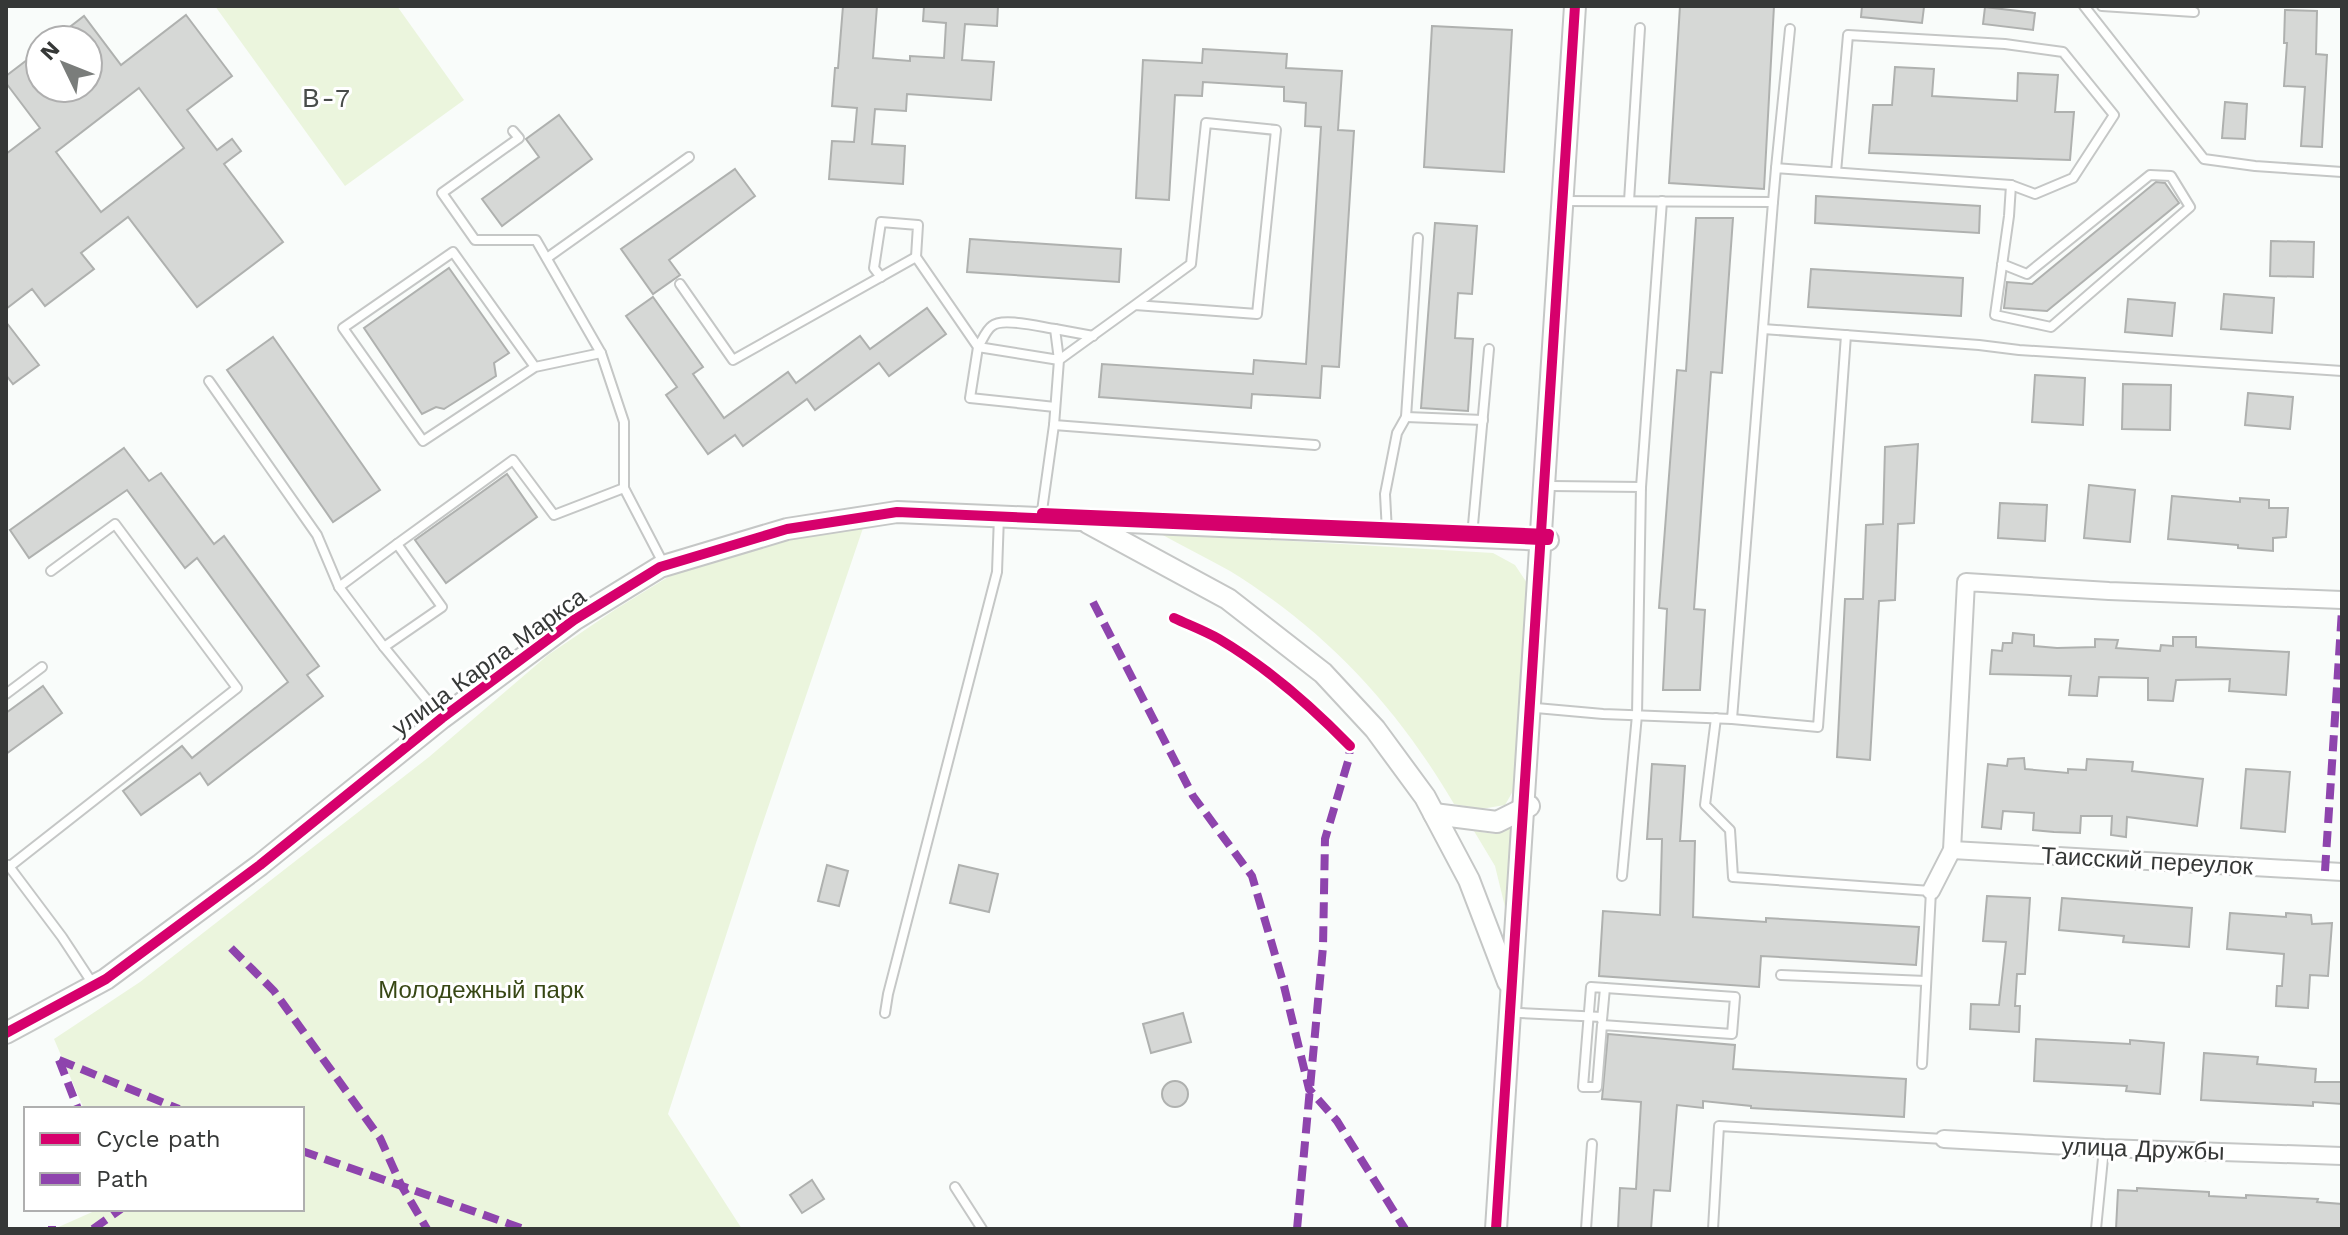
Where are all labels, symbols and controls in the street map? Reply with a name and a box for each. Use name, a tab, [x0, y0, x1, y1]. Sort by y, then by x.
north arrow	[24, 24, 104, 104]
text: N	[35, 36, 64, 65]
district label: В-7	[302, 83, 352, 113]
street label: улица Карла Маркса	[387, 582, 592, 742]
street label: Таисский переулок	[2040, 841, 2254, 881]
park label: Молодежный парк	[378, 976, 584, 1004]
legend	[24, 1107, 304, 1211]
text: Cycle path	[96, 1125, 221, 1153]
street label: улица Дружбы	[2061, 1132, 2225, 1166]
text: Path	[96, 1165, 149, 1193]

